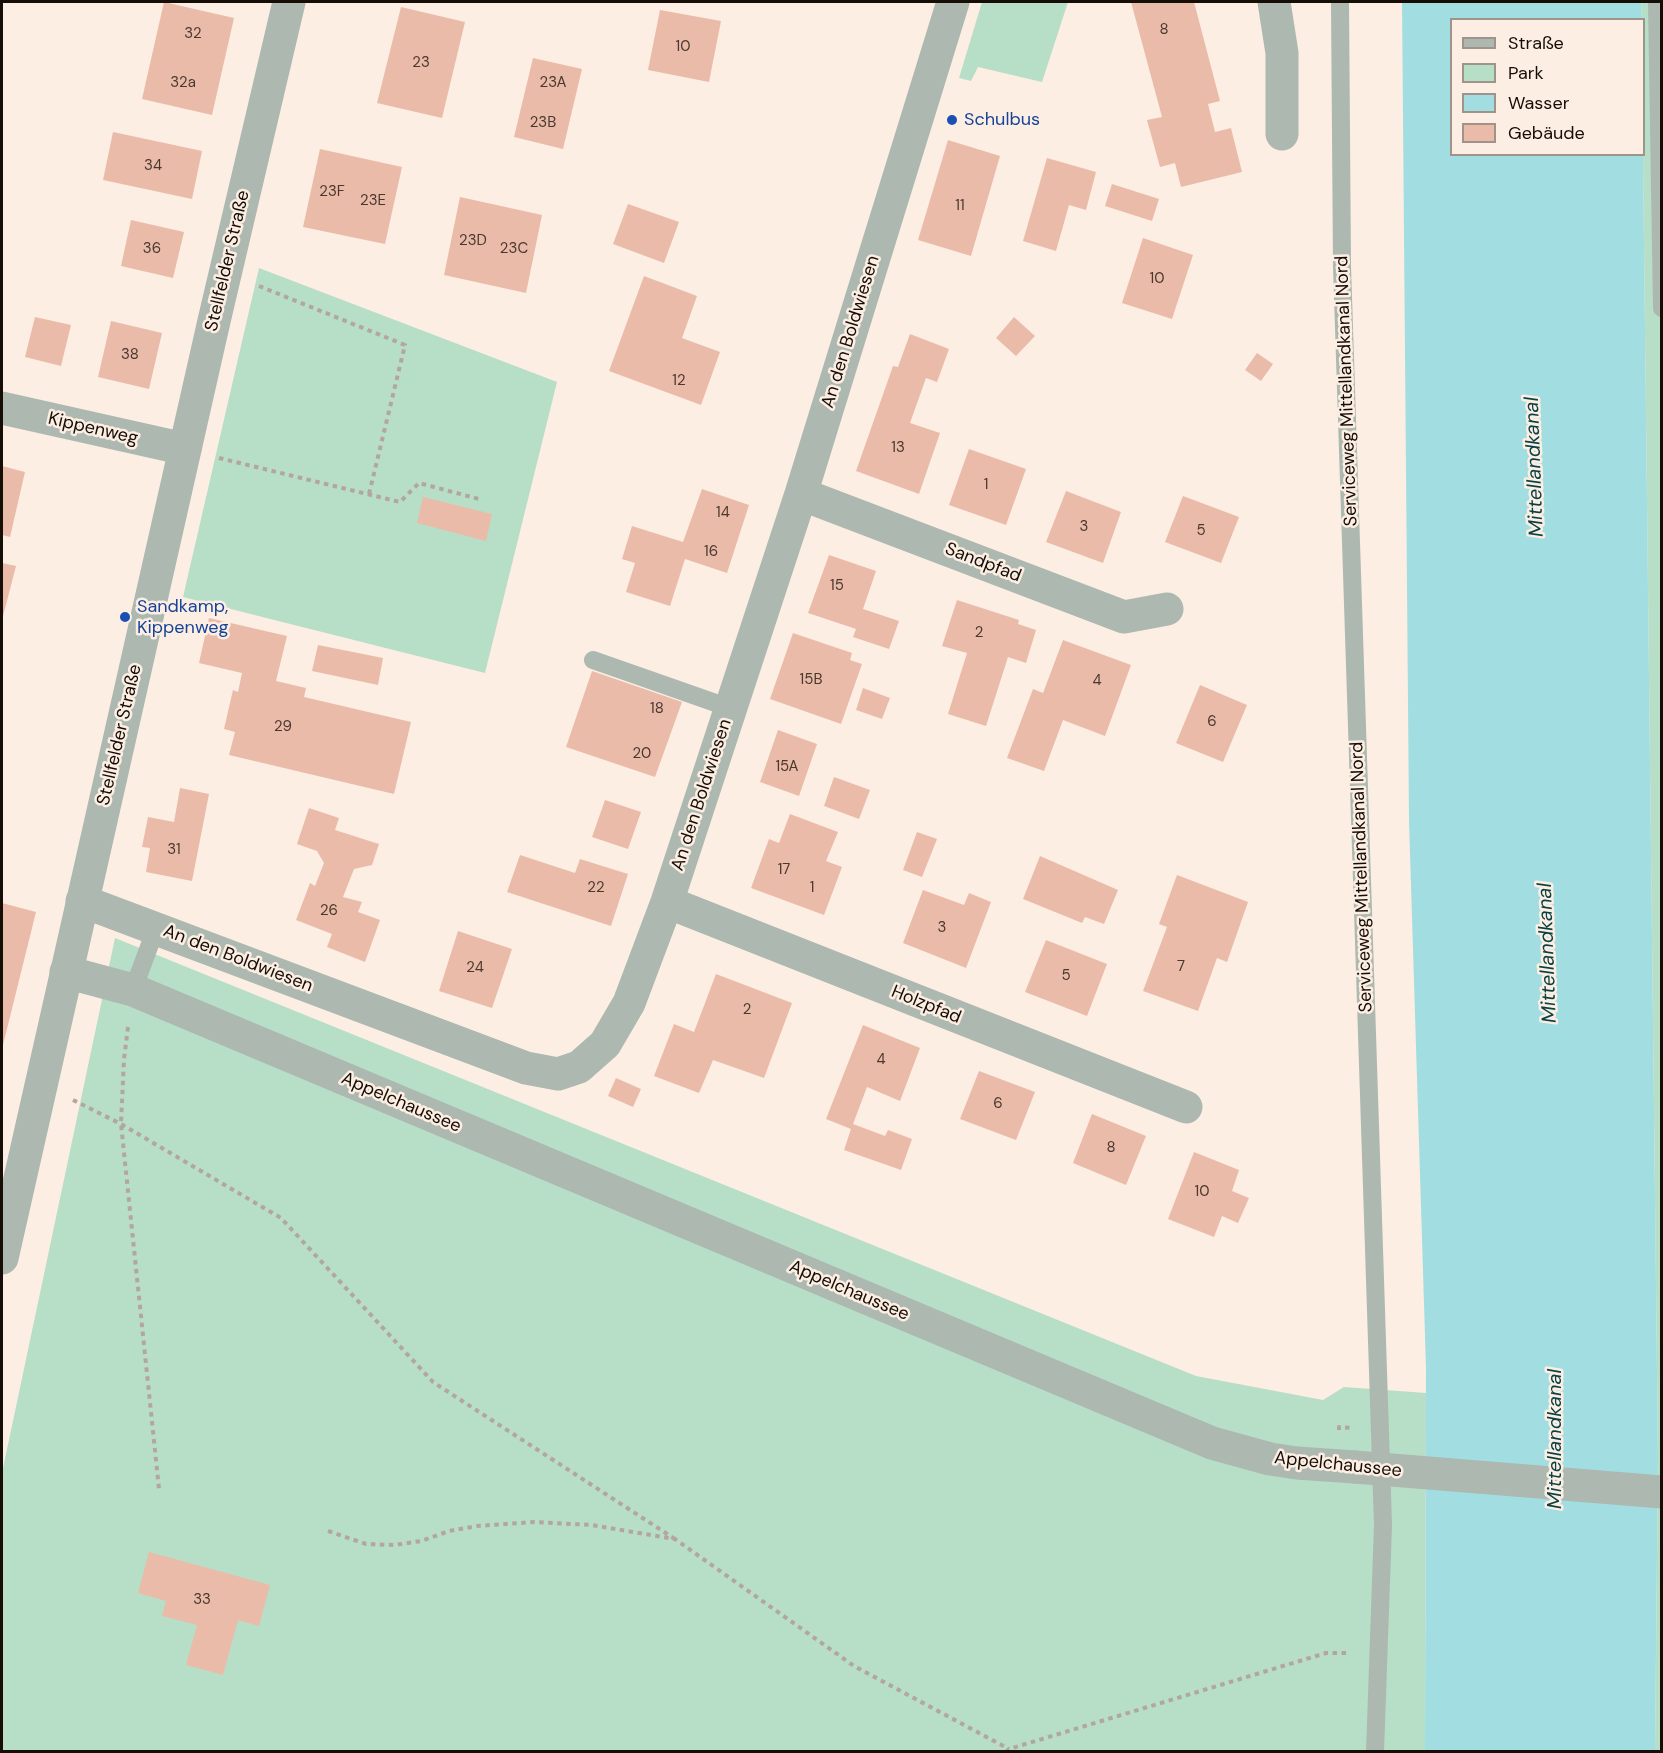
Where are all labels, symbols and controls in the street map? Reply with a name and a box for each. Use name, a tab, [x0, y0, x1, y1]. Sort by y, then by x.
legend	[1450, 18, 1645, 156]
house number: 8	[1159, 21, 1169, 39]
house number: 32	[184, 25, 202, 43]
text: Straße	[1508, 31, 1564, 55]
house number: 10	[676, 38, 690, 56]
house number: 23	[412, 54, 430, 72]
text: Park	[1508, 61, 1544, 85]
house number: 32a	[170, 74, 196, 92]
house number: 23A	[540, 74, 566, 92]
text: Wasser	[1508, 91, 1569, 115]
place label: Schulbus	[964, 109, 1040, 131]
marker: Schulbus	[945, 113, 959, 127]
house number: 23B	[530, 114, 556, 132]
text: Gebäude	[1508, 121, 1585, 145]
house number: 34	[144, 157, 162, 175]
house number: 23F	[319, 183, 345, 201]
street label: Stellfelder Straße	[201, 188, 255, 334]
house number: 23E	[360, 192, 386, 210]
house number: 11	[955, 197, 965, 215]
house number: 23D	[459, 232, 487, 250]
house number: 36	[143, 240, 161, 258]
house number: 23C	[500, 240, 528, 258]
street label: An den Boldwiesen	[818, 253, 884, 411]
street label: Serviceweg Mittellandkanal Nord	[1331, 255, 1363, 527]
house number: 10	[1150, 270, 1164, 288]
house number: 38	[121, 346, 139, 364]
house number: 12	[672, 372, 686, 390]
water label: Mittellandkanal	[1521, 397, 1549, 537]
street label: Kippenweg	[46, 408, 140, 450]
house number: 13	[891, 439, 905, 457]
house number: 1	[984, 476, 988, 494]
house number: 14	[716, 504, 730, 522]
house number: 3	[1080, 518, 1088, 536]
house number: 5	[1196, 522, 1206, 540]
street label: Sandpfad	[942, 539, 1024, 587]
house number: 16	[704, 543, 718, 561]
house number: 15	[830, 577, 844, 595]
place label: Sandkamp, Kippenweg	[137, 596, 229, 638]
marker: Sandkamp, Kippenweg	[118, 610, 132, 624]
house number: 2	[975, 624, 983, 642]
street label: Stellfelder Straße	[93, 662, 147, 808]
house number: 15B	[800, 671, 822, 689]
house number: 4	[1092, 672, 1102, 690]
house number: 18	[650, 700, 664, 718]
house number: 6	[1207, 713, 1217, 731]
street label: An den Boldwiesen	[667, 716, 737, 874]
house number: 29	[274, 718, 292, 736]
street label: Serviceweg Mittellandkanal Nord	[1346, 741, 1378, 1013]
house number: 20	[633, 745, 651, 763]
house number: 15A	[775, 758, 799, 776]
house number: 31	[167, 841, 181, 859]
house number: 17	[778, 861, 790, 879]
house number: 22	[587, 879, 605, 897]
house number: 1	[810, 879, 814, 897]
water label: Mittellandkanal	[1534, 883, 1562, 1023]
house number: 26	[320, 902, 338, 920]
house number: 3	[938, 919, 946, 937]
street label: An den Boldwiesen	[160, 921, 316, 997]
house number: 7	[1177, 958, 1185, 976]
house number: 24	[466, 959, 484, 977]
house number: 5	[1061, 967, 1071, 985]
street label: Holzpfad	[888, 981, 964, 1029]
house number: 2	[743, 1001, 751, 1019]
house number: 4	[876, 1051, 886, 1069]
street label: Appelchaussee	[338, 1068, 464, 1138]
house number: 6	[993, 1095, 1003, 1113]
house number: 8	[1106, 1139, 1116, 1157]
house number: 10	[1195, 1183, 1209, 1201]
street label: Appelchaussee	[786, 1256, 912, 1326]
water label: Mittellandkanal	[1544, 1369, 1568, 1509]
street label: Appelchaussee	[1273, 1448, 1403, 1482]
house number: 33	[193, 1591, 211, 1609]

